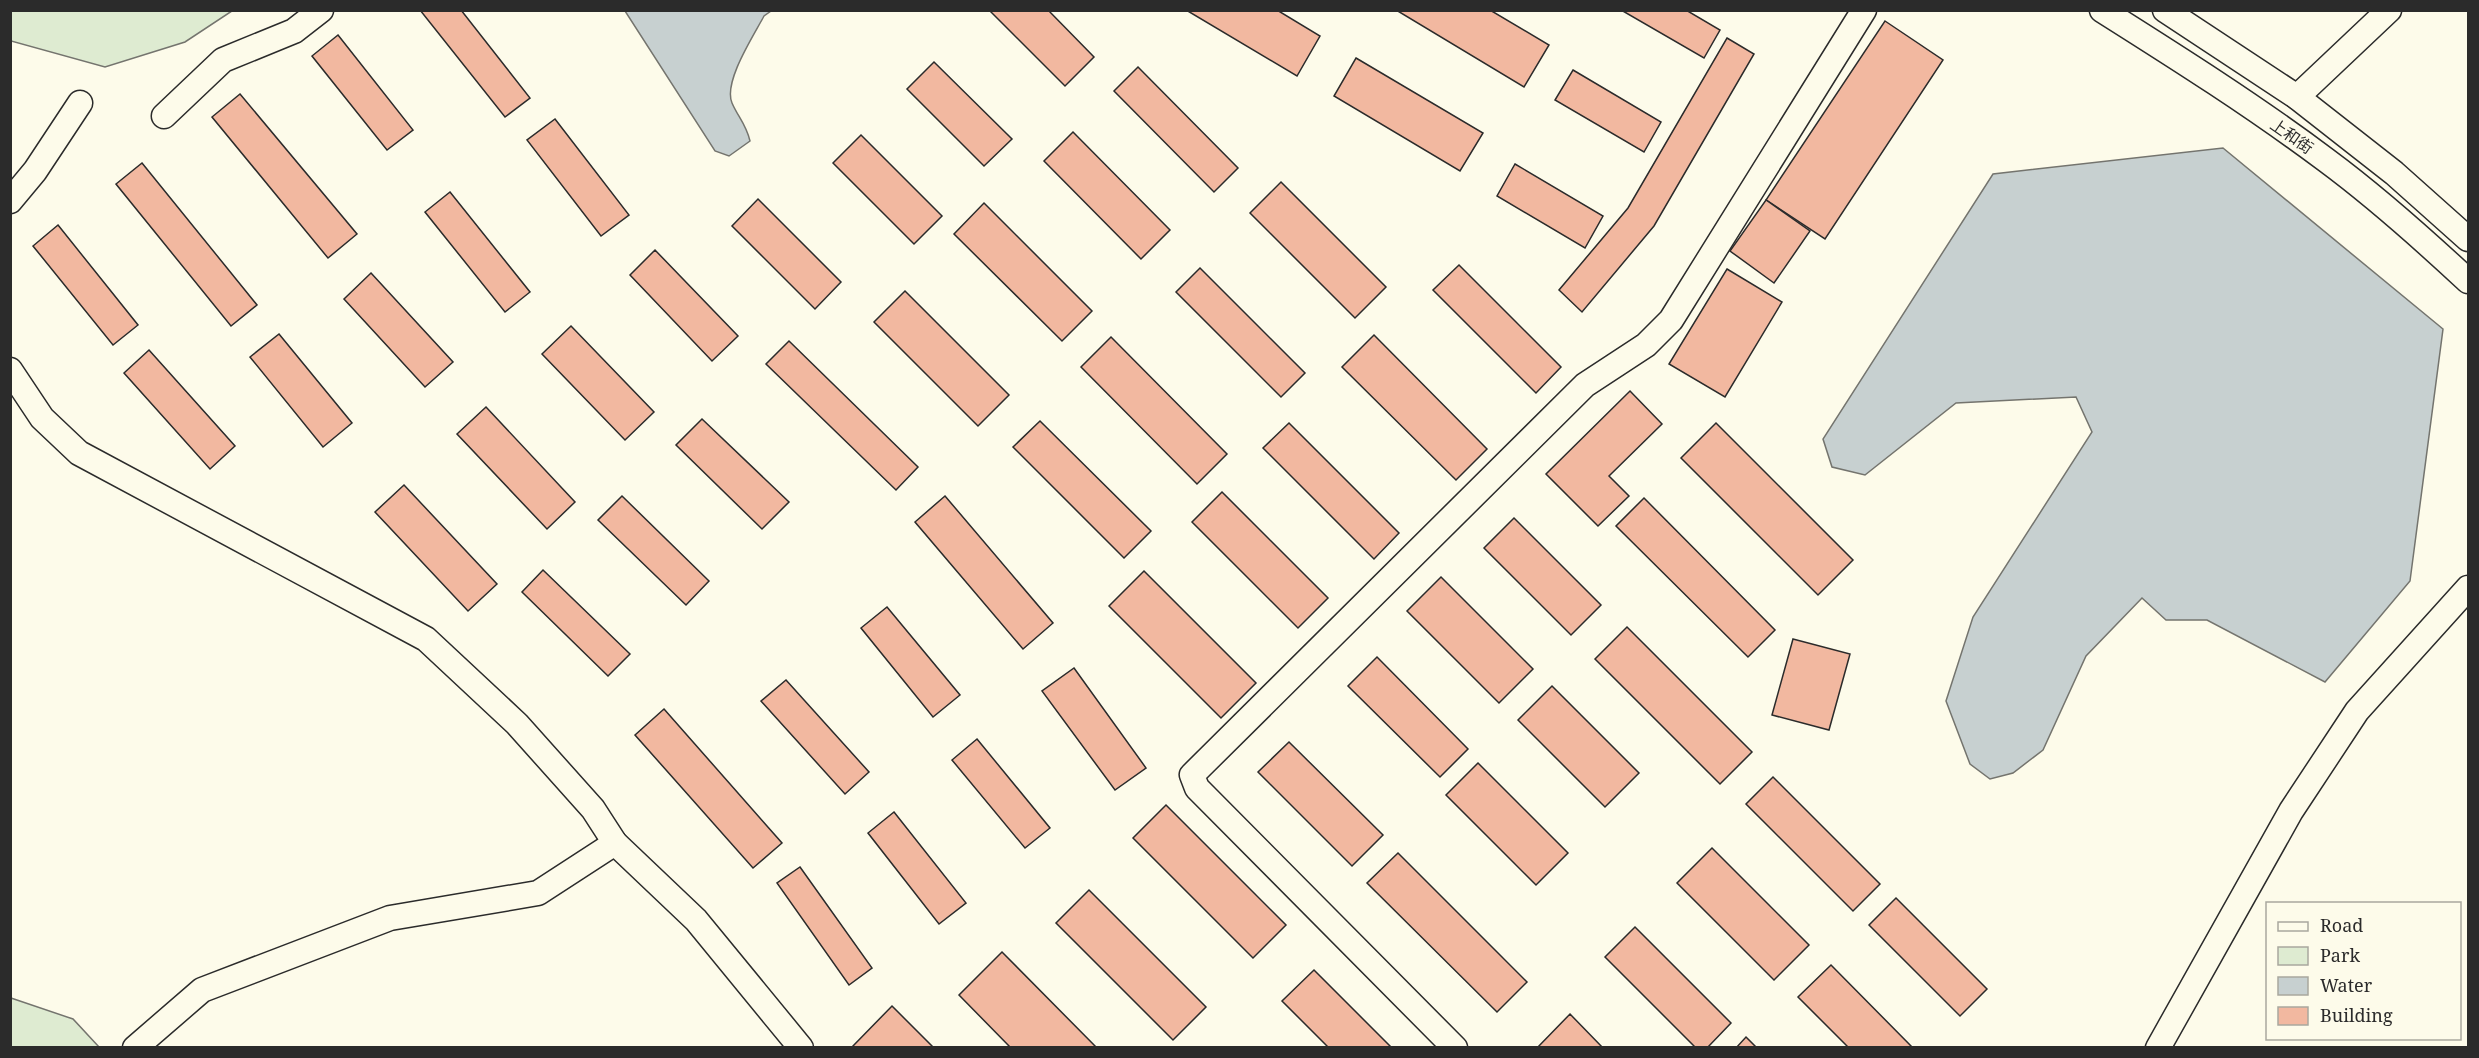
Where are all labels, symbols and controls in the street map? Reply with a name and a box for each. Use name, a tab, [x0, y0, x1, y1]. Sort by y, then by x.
street label: 上和街	[2266, 113, 2318, 159]
legend	[2266, 902, 2461, 1040]
text: Road	[2320, 913, 2363, 937]
text: Park	[2320, 943, 2360, 967]
text: Water	[2320, 973, 2373, 997]
text: Building	[2320, 1003, 2393, 1027]

